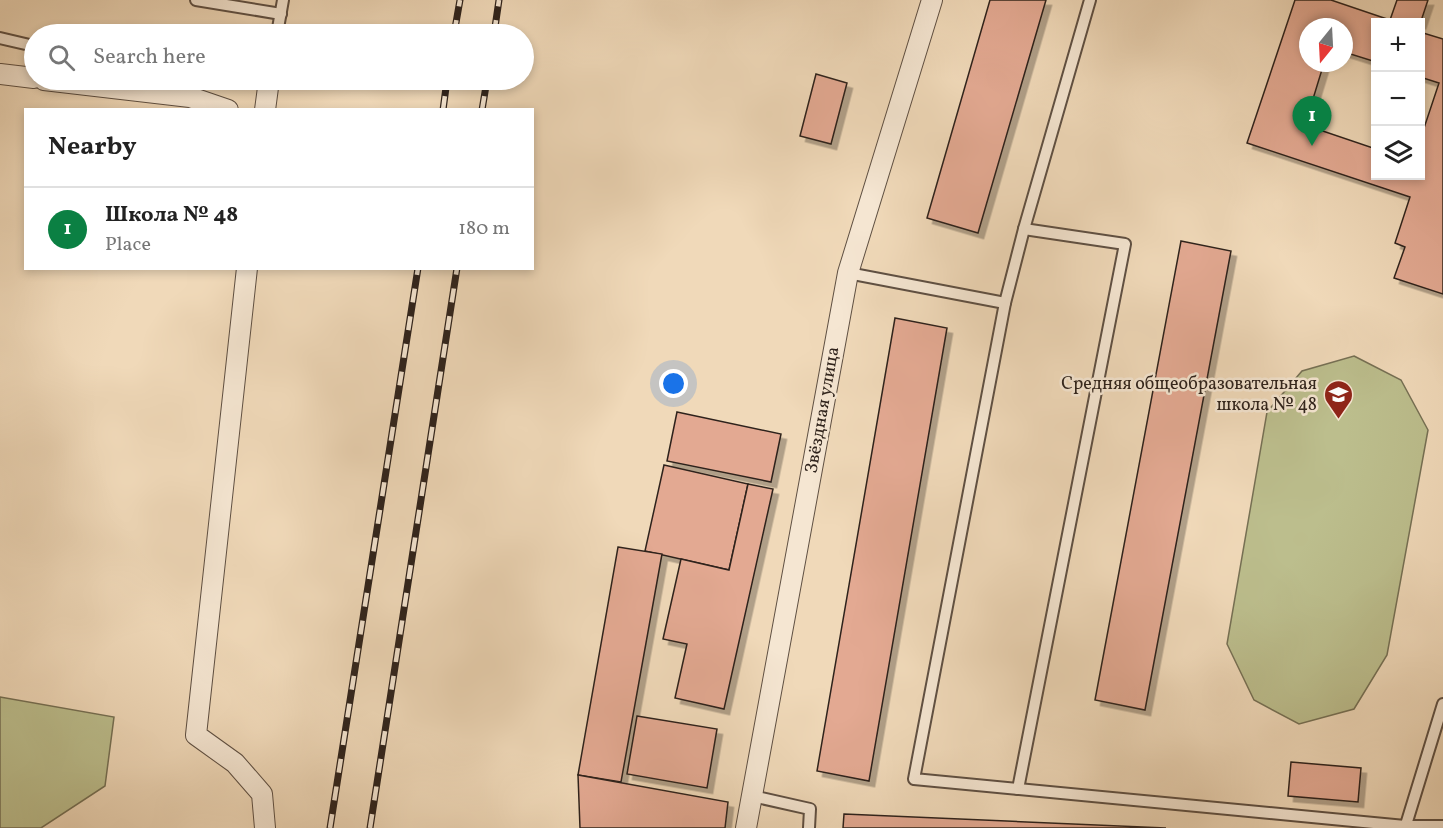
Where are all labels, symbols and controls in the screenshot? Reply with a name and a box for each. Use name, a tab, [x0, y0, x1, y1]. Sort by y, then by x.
north arrow	[1299, 18, 1353, 72]
map controls	[1371, 18, 1425, 180]
button: +	[1371, 18, 1425, 72]
search box	[24, 24, 534, 90]
icon: search	[45, 41, 78, 74]
text: Search here	[93, 42, 206, 73]
button: −	[1371, 72, 1425, 126]
pin: 1	[1292, 96, 1332, 146]
button: layers	[1371, 126, 1425, 180]
text: Nearby	[48, 129, 137, 165]
text: Школа № 48	[105, 200, 238, 231]
text: 1	[63, 215, 72, 243]
text: 180 m	[458, 215, 510, 243]
text: Place	[105, 231, 151, 259]
street label: Звёздная улица	[800, 345, 846, 475]
your location	[659, 369, 688, 398]
place label: Средняя общеобразовательная школа № 48	[1061, 372, 1317, 418]
school or university icon: Средняя общеобразовательная школа № 48	[1322, 378, 1354, 420]

